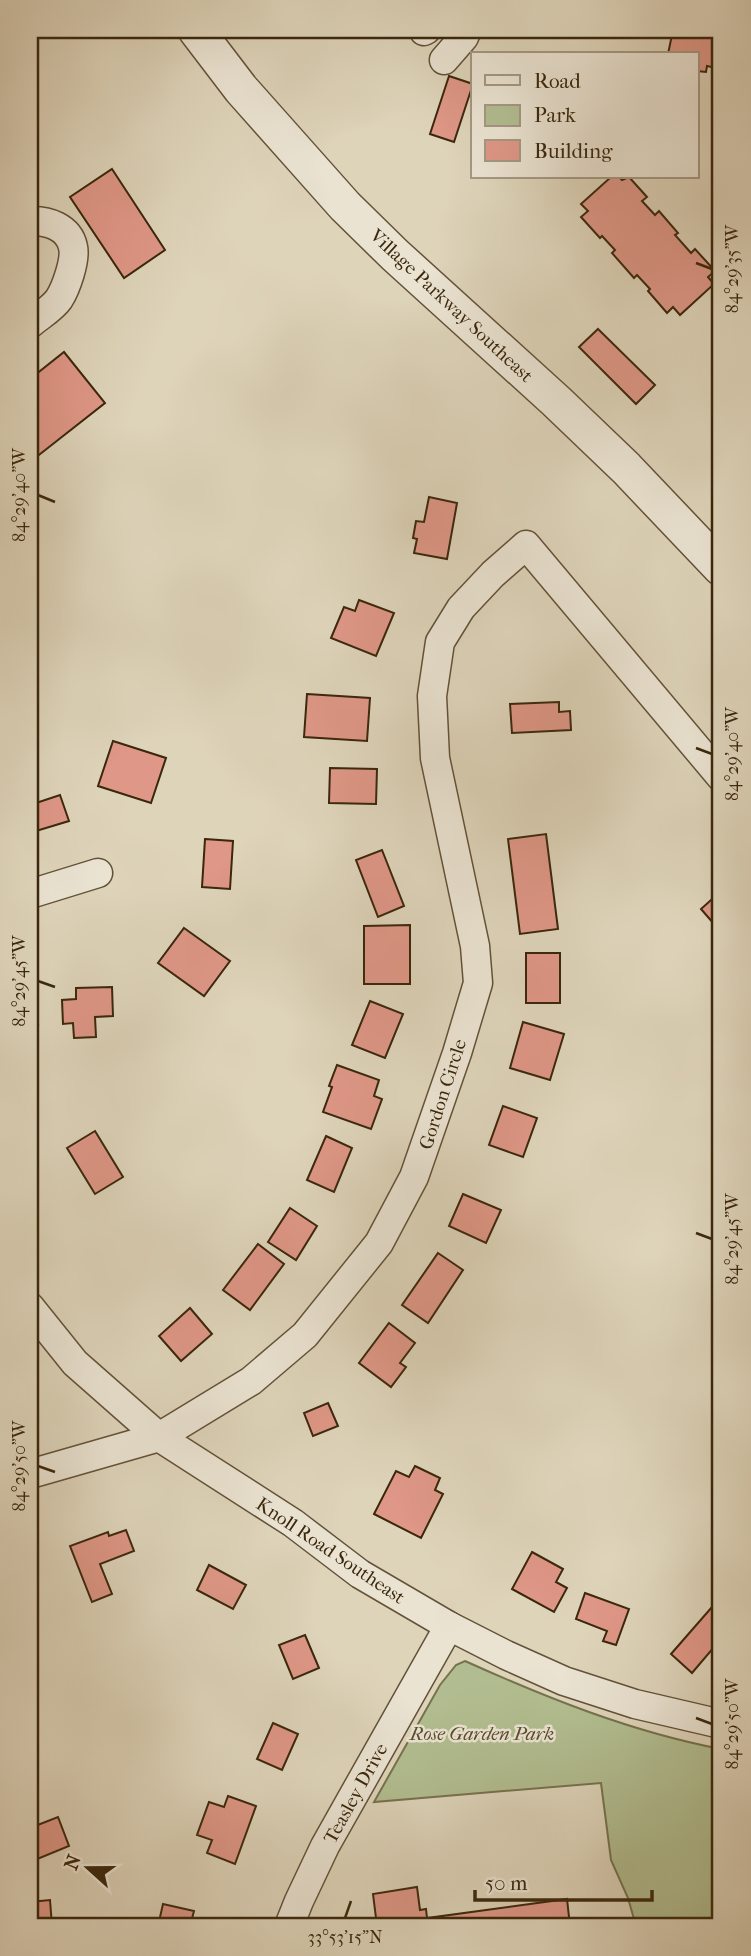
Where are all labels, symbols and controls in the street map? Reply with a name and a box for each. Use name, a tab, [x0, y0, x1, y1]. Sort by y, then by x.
legend	[471, 52, 698, 178]
text: Road	[534, 69, 581, 93]
text: Park	[534, 103, 576, 127]
text: Building	[534, 139, 613, 163]
text: 84°29'35"W	[722, 223, 743, 313]
street label: Village Parkway Southeast	[365, 224, 537, 387]
text: 84°29'40"W	[9, 447, 30, 542]
text: 84°29'40"W	[722, 706, 743, 801]
text: 84°29'45"W	[9, 934, 30, 1027]
street label: Gordon Circle	[415, 1036, 471, 1152]
text: 84°29'45"W	[722, 1192, 743, 1285]
text: 84°29'50"W	[9, 1419, 30, 1512]
street label: Knoll Road Southeast	[252, 1493, 409, 1609]
text: 84°29'50"W	[722, 1677, 743, 1770]
park label: Rose Garden Park	[408, 1723, 554, 1745]
street label: Teasley Drive	[319, 1740, 392, 1847]
north arrow	[52, 1834, 122, 1904]
text: N	[60, 1851, 86, 1873]
scale bar	[475, 1858, 651, 1902]
text: 50 m	[485, 1871, 528, 1895]
text: 33°53'15"N	[307, 1927, 383, 1948]

